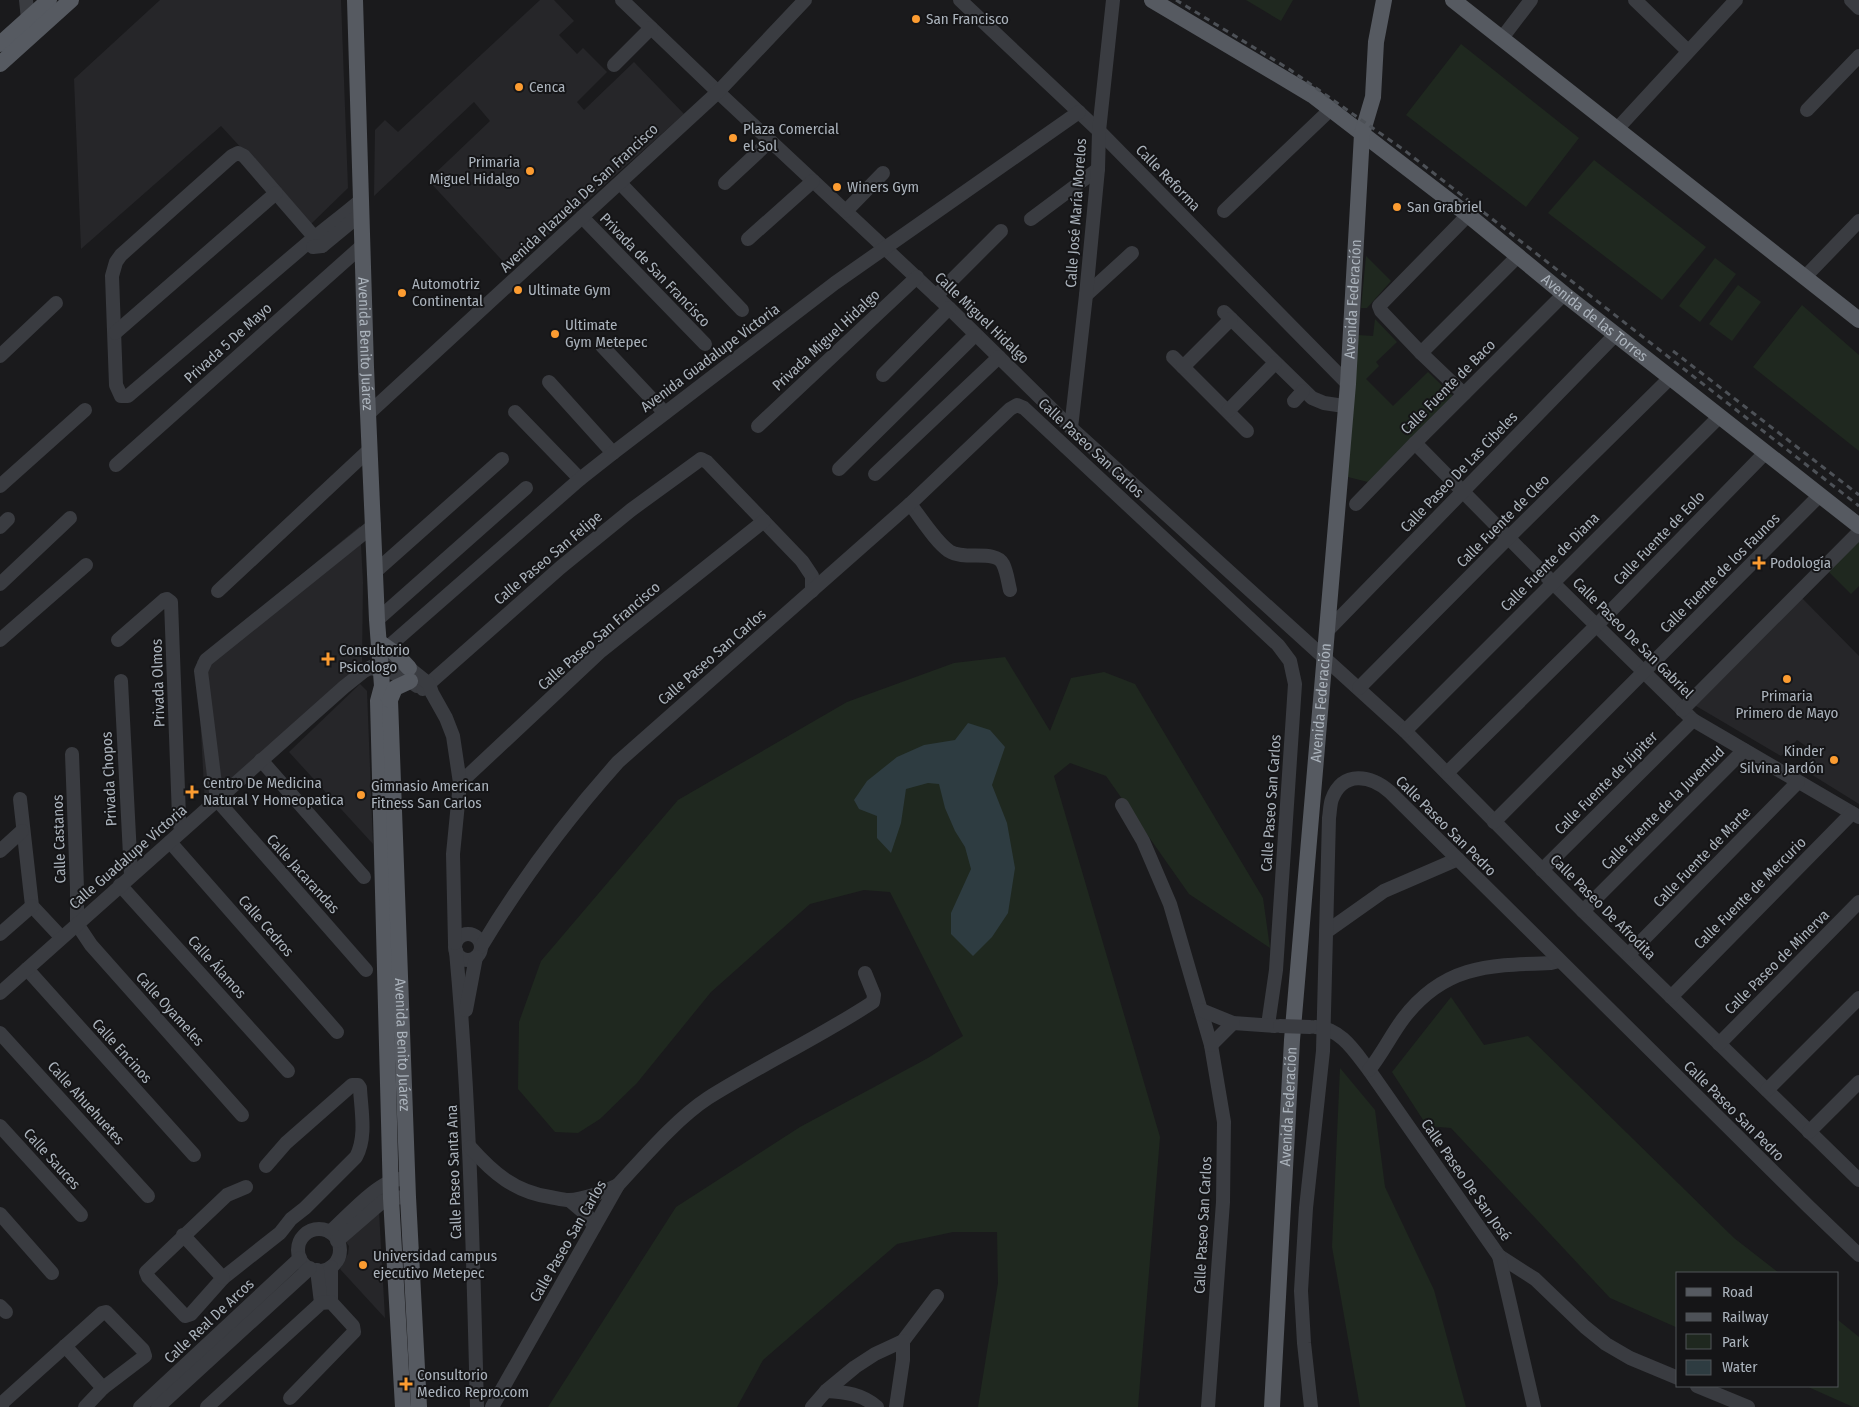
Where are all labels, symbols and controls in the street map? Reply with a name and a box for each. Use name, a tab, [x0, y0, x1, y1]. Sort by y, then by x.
place label: San Francisco	[926, 10, 1009, 28]
marker: San Francisco	[910, 13, 922, 25]
place label: Cenca	[529, 78, 565, 96]
marker: Cenca	[513, 81, 525, 93]
street label: Avenida Plazuela De San Francisco	[496, 120, 662, 276]
place label: Plaza Comercial el Sol	[743, 120, 839, 155]
marker: Plaza Comercial el Sol	[727, 132, 739, 144]
street label: Calle José María Morelos	[1062, 138, 1090, 288]
street label: Calle Reforma	[1132, 141, 1204, 215]
place label: Primaria Miguel Hidalgo	[429, 153, 520, 188]
marker: Primaria Miguel Hidalgo	[524, 165, 536, 177]
place label: Winers Gym	[847, 178, 919, 196]
marker: Winers Gym	[831, 181, 843, 193]
place label: San Grabriel	[1407, 198, 1482, 216]
marker: San Grabriel	[1391, 201, 1403, 213]
street label: Privada de San Francisco	[596, 209, 714, 331]
street label: Avenida Federación	[1340, 239, 1365, 359]
street label: Calle Miguel Hidalgo	[931, 268, 1033, 368]
street label: Avenida de las Torres	[1538, 270, 1651, 365]
place label: Automotriz Continental	[412, 275, 483, 310]
street label: Avenida Benito Juárez	[354, 277, 377, 411]
place label: Ultimate Gym	[528, 281, 611, 299]
marker: Ultimate Gym	[512, 284, 524, 296]
street label: Privada Miguel Hidalgo	[769, 286, 883, 394]
marker: Automotriz Continental	[396, 287, 408, 299]
street label: Privada 5 De Mayo	[180, 299, 276, 387]
street label: Avenida Guadalupe Victoria	[637, 300, 783, 416]
place label: Ultimate Gym Metepec	[565, 316, 648, 351]
marker: Ultimate Gym Metepec	[549, 328, 561, 340]
street label: Calle Fuente de Baco	[1397, 336, 1499, 438]
street label: Calle Paseo San Carlos	[1035, 395, 1147, 501]
street label: Calle Paseo De Las Cibeles	[1397, 408, 1521, 536]
street label: Calle Fuente de Cleo	[1453, 471, 1553, 571]
street label: Calle Fuente de Eolo	[1610, 487, 1708, 589]
street label: Calle Paseo San Felipe	[490, 507, 606, 609]
street label: Calle Fuente de Diana	[1497, 509, 1603, 615]
street label: Calle Fuente de los Faunos	[1656, 509, 1784, 637]
place label: Podología	[1770, 554, 1831, 572]
marker: Podología	[1752, 556, 1766, 570]
street label: Calle Paseo De San Gabriel	[1569, 574, 1697, 702]
street label: Calle Paseo San Francisco	[534, 578, 664, 694]
street label: Calle Paseo San Carlos	[654, 605, 770, 709]
street label: Privada Olmos	[147, 638, 169, 728]
place label: Consultorio Psicologo	[339, 641, 410, 676]
street label: Avenida Federación	[1307, 642, 1335, 763]
marker: Consultorio Psicologo	[321, 652, 335, 666]
marker: Primaria Primero de Mayo	[1781, 673, 1793, 685]
place label: Primaria Primero de Mayo	[1735, 687, 1839, 722]
street label: Calle Fuente de Júpiter	[1551, 727, 1662, 838]
street label: Privada Chopos	[98, 731, 120, 827]
street label: Calle Paseo San Carlos	[1257, 734, 1285, 872]
place label: Kinder Silvina Jardón	[1740, 742, 1825, 777]
street label: Calle Fuente de la Juventud	[1598, 743, 1728, 873]
marker: Kinder Silvina Jardón	[1828, 754, 1840, 766]
street label: Calle Paseo San Pedro	[1392, 772, 1500, 880]
place label: Centro De Medicina Natural Y Homeopatica	[203, 774, 344, 809]
place label: Gimnasio American Fitness San Carlos	[371, 777, 489, 812]
marker: Centro De Medicina Natural Y Homeopatica	[185, 785, 199, 799]
marker: Gimnasio American Fitness San Carlos	[355, 789, 367, 801]
street label: Calle Castanos	[48, 794, 70, 884]
street label: Calle Guadalupe Victoria	[65, 801, 191, 913]
street label: Calle Fuente de Marte	[1649, 803, 1755, 911]
street label: Calle Jacarandas	[263, 831, 343, 917]
street label: Calle Fuente de Mercurio	[1690, 833, 1810, 953]
street label: Calle Paseo De Afrodita	[1547, 851, 1659, 963]
street label: Calle Cedros	[234, 892, 298, 960]
street label: Calle Paseo de Minerva	[1721, 906, 1833, 1018]
street label: Calle Álamos	[184, 932, 250, 1002]
street label: Calle Oyameles	[132, 968, 208, 1050]
street label: Avenida Benito Juárez	[391, 978, 414, 1112]
street label: Calle Encinos	[88, 1015, 156, 1087]
street label: Avenida Federación	[1276, 1046, 1301, 1167]
street label: Calle Paseo San Pedro	[1680, 1057, 1788, 1165]
street label: Calle Ahuehuetes	[44, 1058, 128, 1148]
street label: Calle Paseo Santa Ana	[443, 1104, 465, 1240]
street label: Calle Paseo De San José	[1417, 1116, 1515, 1244]
street label: Calle Sauces	[20, 1125, 84, 1193]
street label: Calle Paseo San Carlos	[1190, 1156, 1216, 1294]
street label: Calle Paseo San Carlos	[526, 1177, 610, 1305]
place label: Universidad campus ejecutivo Metepec	[373, 1247, 497, 1282]
marker: Universidad campus ejecutivo Metepec	[357, 1259, 369, 1271]
legend	[1676, 1272, 1839, 1387]
street label: Calle Real De Arcos	[160, 1275, 258, 1367]
text: Road	[1722, 1283, 1753, 1301]
text: Railway	[1722, 1308, 1769, 1326]
text: Park	[1722, 1333, 1749, 1351]
text: Water	[1722, 1358, 1758, 1376]
place label: Consultorio Medico Repro.com	[417, 1366, 529, 1401]
marker: Consultorio Medico Repro.com	[399, 1377, 413, 1391]

